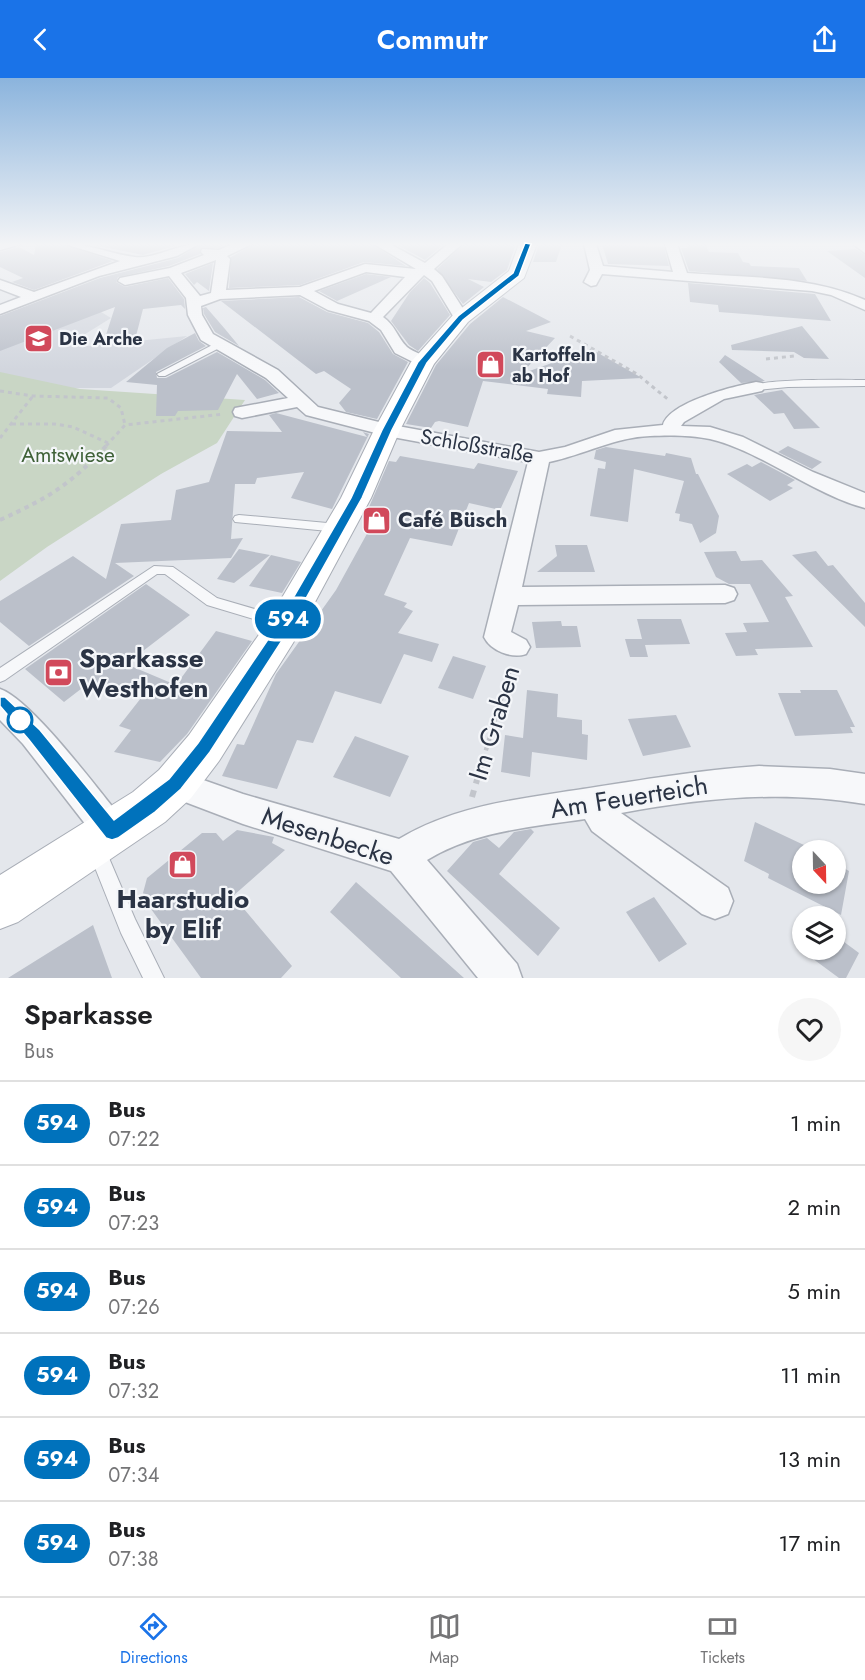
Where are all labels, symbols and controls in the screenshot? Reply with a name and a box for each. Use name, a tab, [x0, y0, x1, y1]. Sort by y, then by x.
text: Commutr	[377, 20, 488, 59]
icon: back	[24, 23, 57, 56]
icon: share	[808, 23, 841, 56]
school or university icon: Die Arche	[22, 323, 54, 355]
place label: Die Arche	[59, 326, 143, 352]
place label: Kartoffeln ab Hof	[512, 342, 596, 389]
shop icon: Kartoffeln ab Hof	[475, 349, 507, 381]
street label: Schloßstraße	[418, 421, 536, 471]
park label: Amtswiese	[21, 440, 115, 470]
shop icon: Café Büsch	[361, 504, 393, 536]
place label: Café Büsch	[398, 505, 508, 535]
line badge: 594	[254, 600, 322, 638]
text: 594	[267, 604, 309, 634]
place label: Sparkasse Westhofen	[79, 639, 209, 707]
bank icon: Sparkasse Westhofen	[42, 657, 74, 689]
street label: Im Graben	[459, 661, 529, 785]
unlabelled marker	[7, 707, 33, 733]
street label: Am Feuerteich	[547, 766, 711, 828]
street label: Mesenbecke	[257, 797, 399, 875]
north arrow	[792, 840, 846, 894]
map controls	[792, 840, 846, 960]
shop icon: Haarstudio by Elif	[167, 849, 199, 881]
place label: Haarstudio by Elif	[117, 880, 249, 948]
button: layers	[792, 906, 846, 960]
text: Sparkasse	[24, 994, 153, 1035]
button: heart	[778, 998, 841, 1061]
text: Bus	[24, 1037, 54, 1066]
text: Bus	[108, 1093, 146, 1125]
text: 1 min	[790, 1107, 841, 1139]
text: 594	[36, 1108, 78, 1138]
text: 07:22	[108, 1125, 160, 1154]
text: Bus	[108, 1177, 146, 1209]
text: 2 min	[787, 1191, 841, 1223]
text: 594	[36, 1192, 78, 1222]
text: 07:23	[108, 1209, 159, 1238]
text: Bus	[108, 1261, 146, 1293]
text: 5 min	[788, 1275, 841, 1307]
text: 594	[36, 1276, 78, 1306]
text: 07:26	[108, 1293, 160, 1322]
text: Bus	[108, 1345, 146, 1377]
text: 11 min	[780, 1359, 841, 1391]
text: 594	[36, 1360, 78, 1390]
text: 07:32	[108, 1377, 159, 1406]
text: Bus	[108, 1429, 146, 1461]
text: 13 min	[778, 1443, 841, 1475]
text: 594	[36, 1444, 78, 1474]
text: 07:34	[108, 1461, 159, 1490]
text: Bus	[108, 1513, 146, 1545]
text: 17 min	[779, 1527, 841, 1559]
text: 594	[36, 1528, 78, 1558]
text: 07:38	[108, 1545, 159, 1574]
tab: Directions	[120, 1610, 188, 1669]
tab: Map	[428, 1610, 461, 1669]
tab: Tickets	[700, 1610, 745, 1669]

